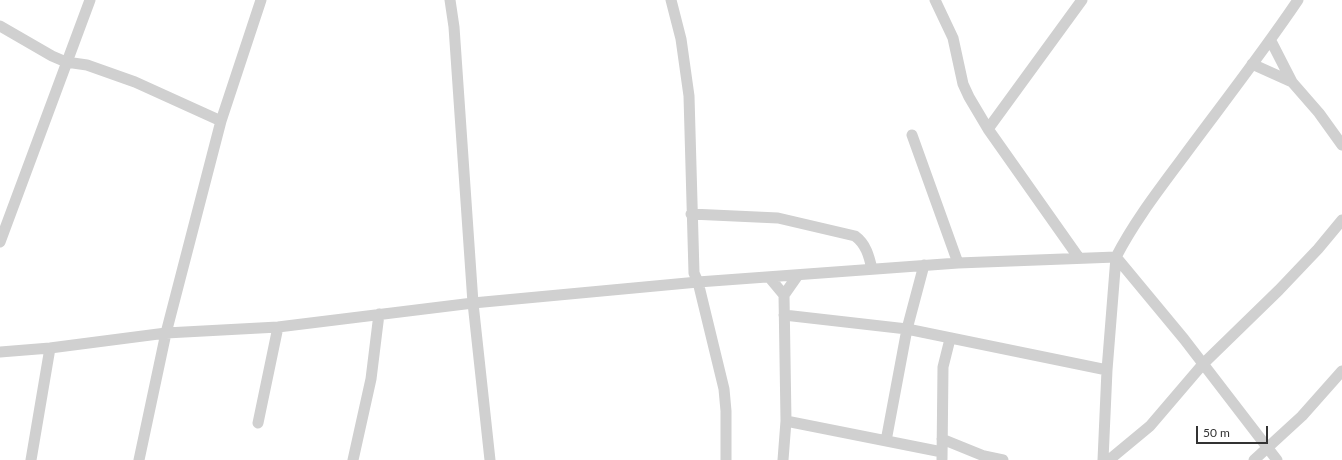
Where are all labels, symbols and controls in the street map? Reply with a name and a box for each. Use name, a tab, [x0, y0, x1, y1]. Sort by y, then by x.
scale bar	[1198, 418, 1270, 444]
text: 50 m	[1203, 425, 1230, 440]

